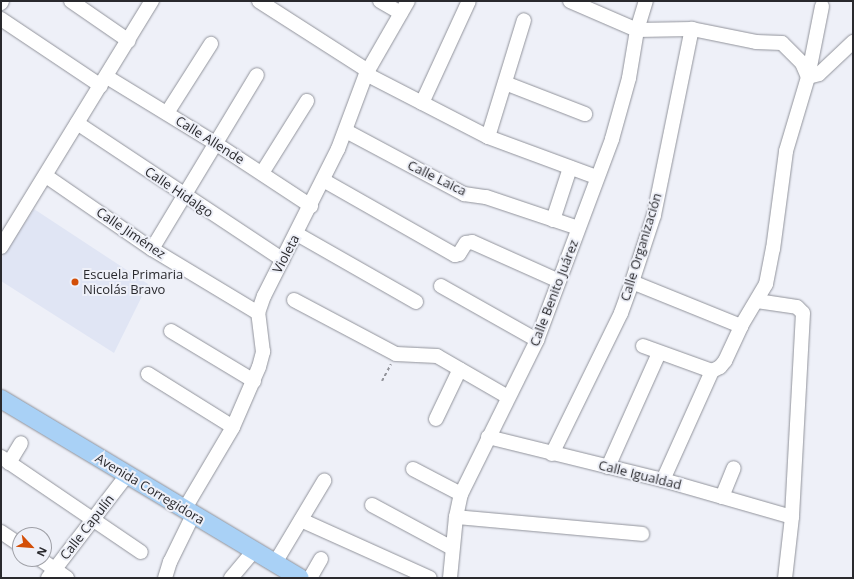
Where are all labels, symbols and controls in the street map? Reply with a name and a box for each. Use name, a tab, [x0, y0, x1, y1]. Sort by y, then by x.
street label: Calle Allende	[173, 113, 247, 167]
street label: Calle Laica	[405, 157, 469, 199]
street label: Calle Hidalgo	[142, 163, 216, 221]
street label: Calle Organización	[617, 191, 665, 303]
street label: Calle Jiménez	[93, 204, 169, 262]
street label: Violeta	[269, 232, 303, 276]
street label: Calle Benito Juárez	[527, 238, 581, 348]
place label: Escuela Primaria Nicolás Bravo	[83, 267, 183, 298]
marker: Escuela Primaria Nicolás Bravo	[70, 277, 80, 287]
street label: Avenida Corregidora	[93, 450, 207, 528]
street label: Calle Igualdad	[597, 457, 683, 493]
street label: Calle Capulín	[57, 491, 117, 563]
north arrow	[12, 527, 52, 567]
text: N	[34, 545, 51, 559]

